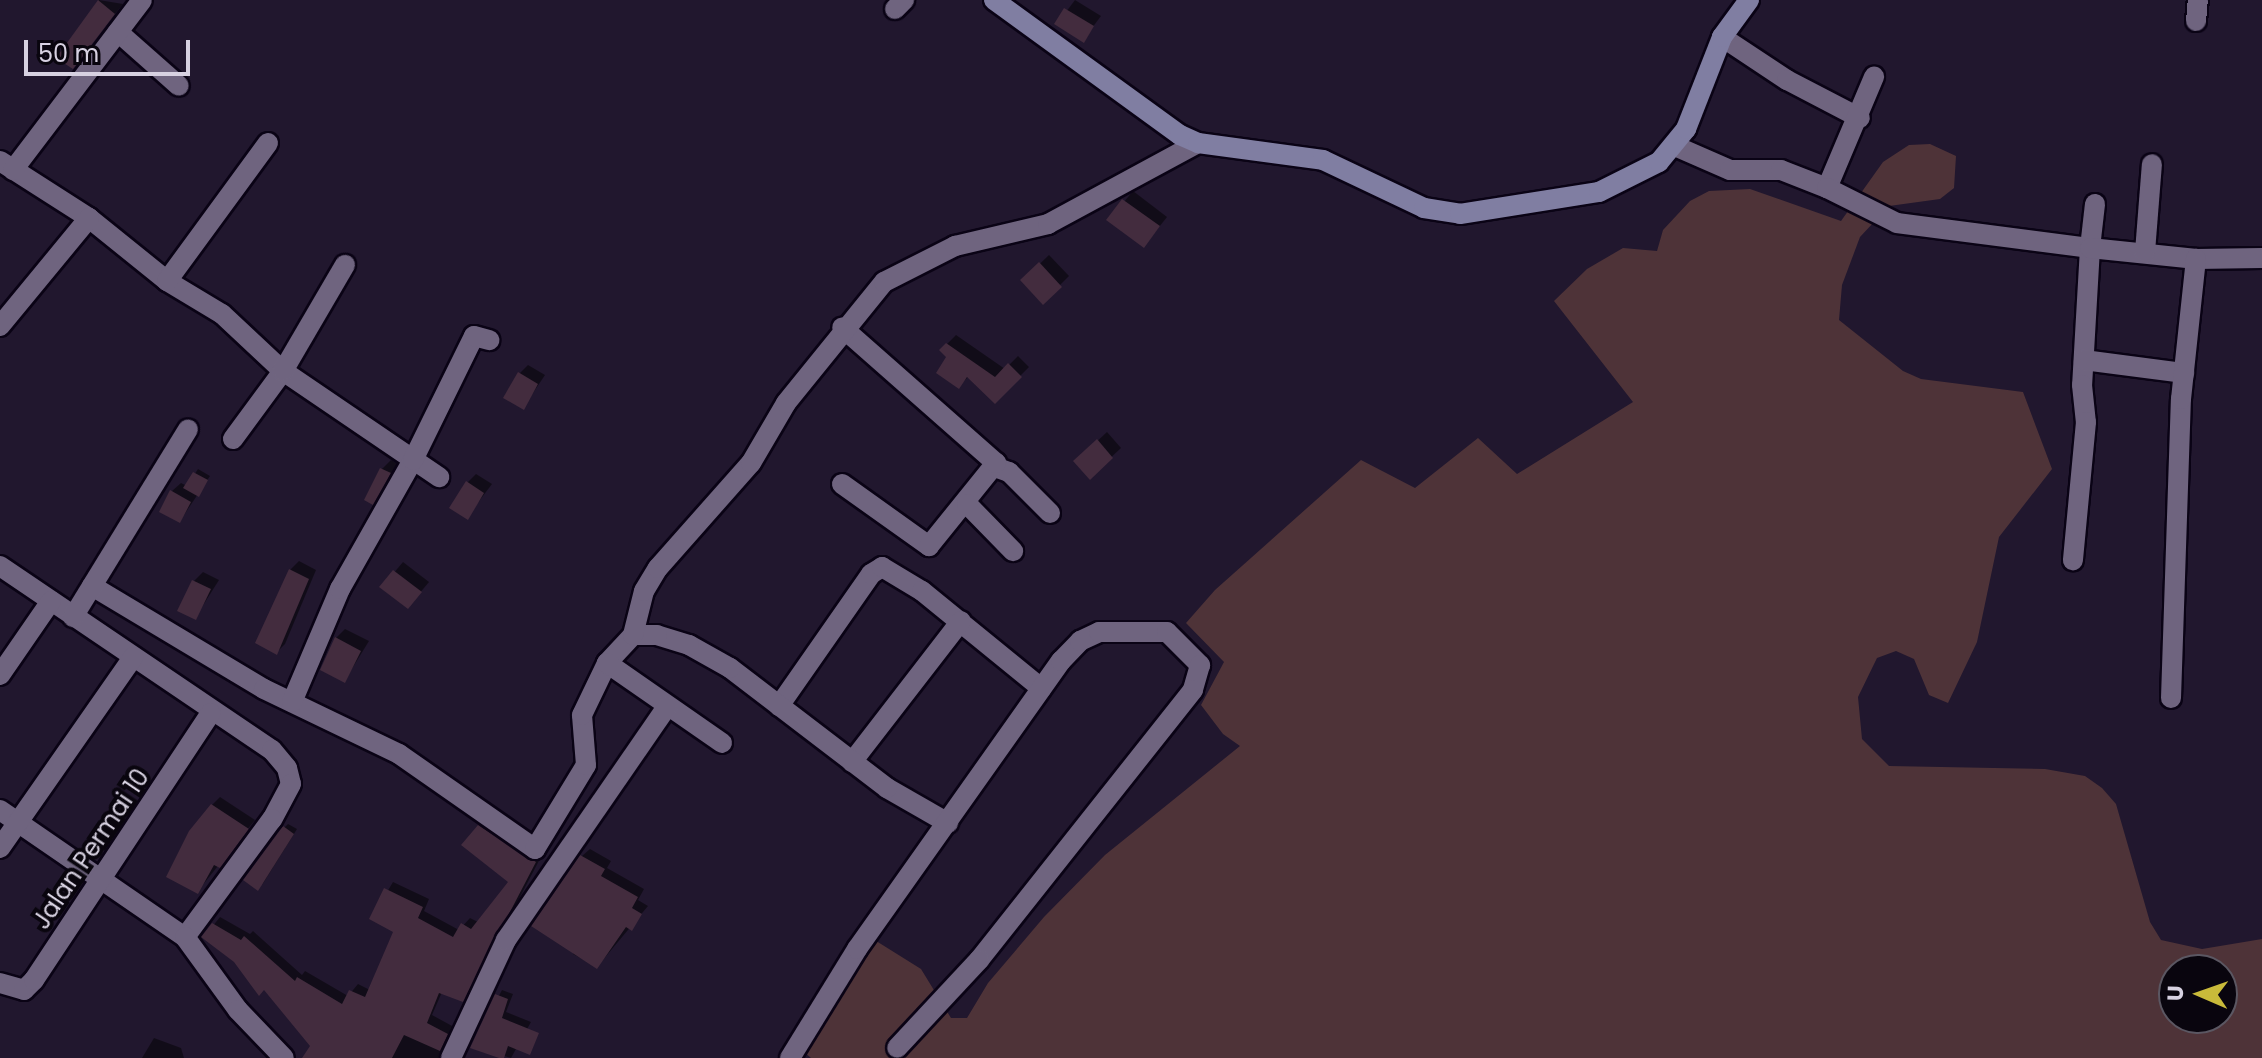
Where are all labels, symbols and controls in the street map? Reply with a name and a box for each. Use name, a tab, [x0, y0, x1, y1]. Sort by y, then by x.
scale bar	[28, 24, 194, 74]
text: 50 m	[38, 37, 99, 70]
street label: Jalan Permai 10	[27, 764, 155, 934]
north arrow	[2158, 954, 2238, 1034]
text: U	[2160, 985, 2191, 1002]

